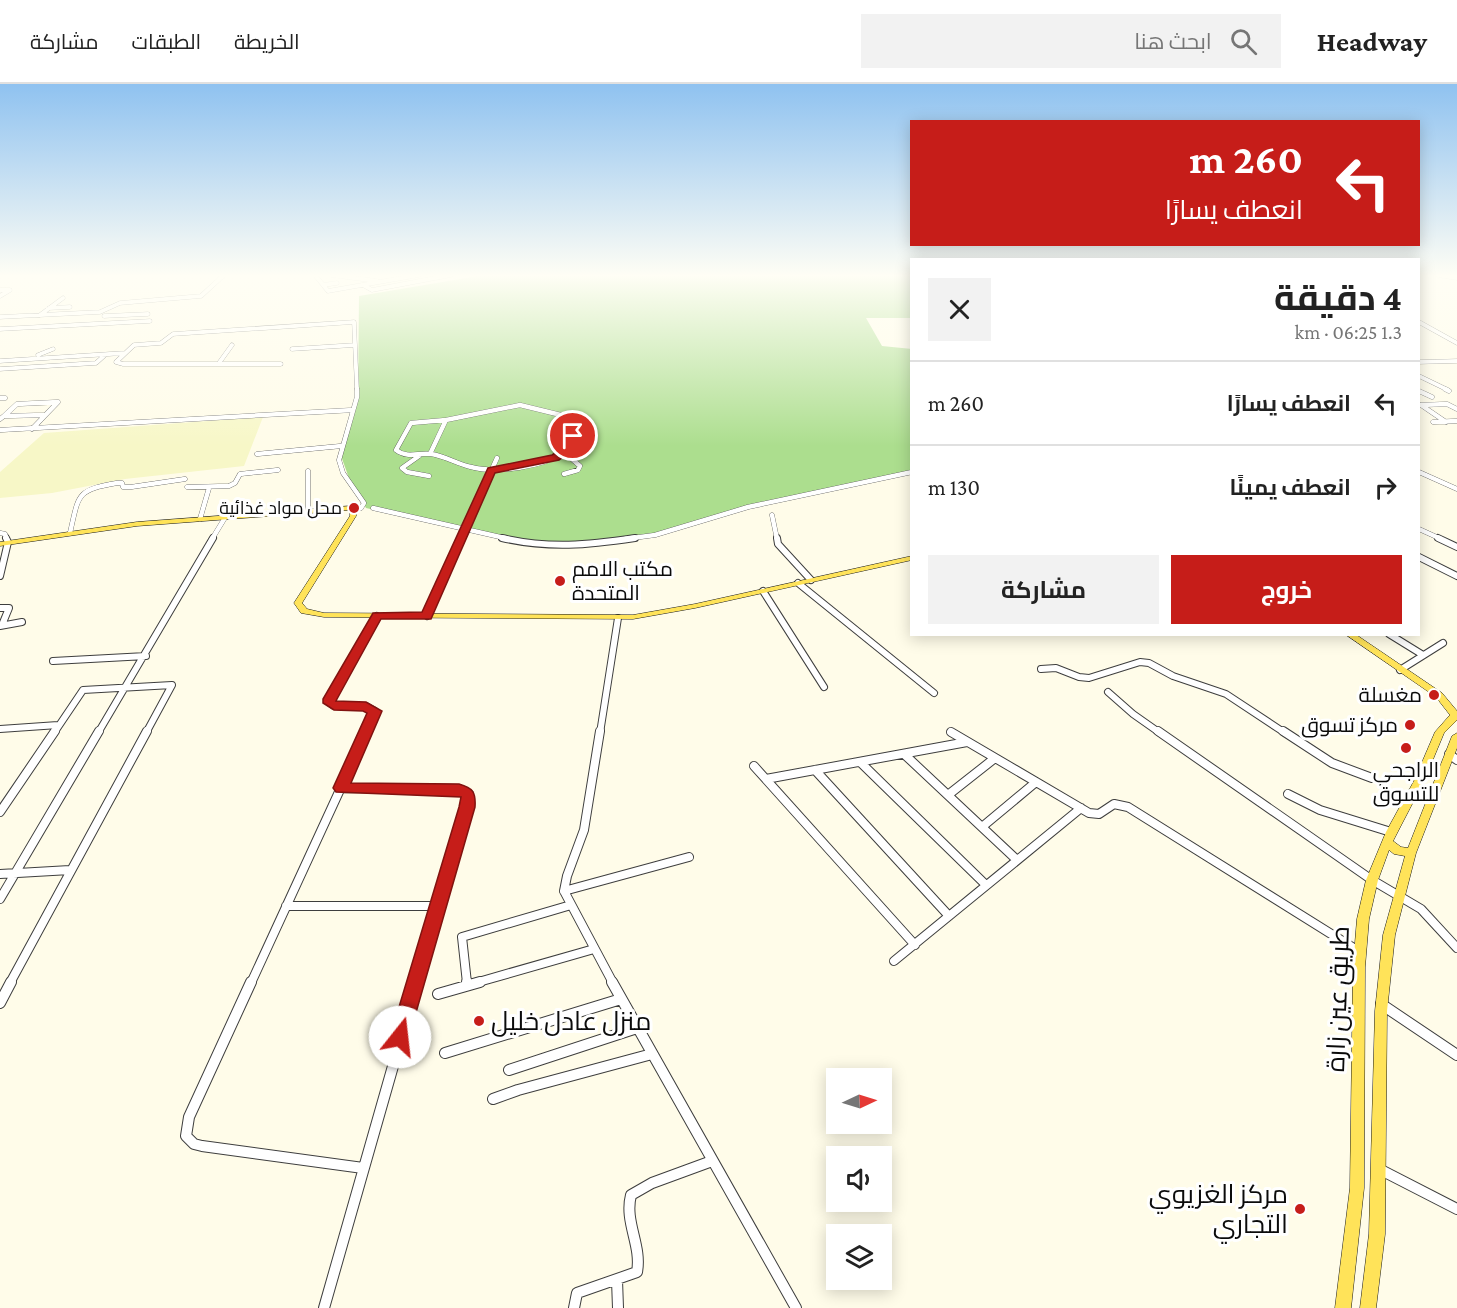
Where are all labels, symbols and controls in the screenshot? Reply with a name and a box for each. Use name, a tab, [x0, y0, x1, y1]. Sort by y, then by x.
search box	[861, 14, 1281, 68]
icon: search	[1227, 25, 1260, 58]
text: Headway	[1317, 26, 1427, 57]
text: ابحث هنا	[1134, 29, 1212, 54]
text: مشاركة	[30, 30, 99, 54]
text: الطبقات	[132, 30, 201, 54]
text: الخريطة	[234, 30, 300, 54]
text: 260 m	[1189, 135, 1303, 182]
icon: left	[1324, 144, 1402, 222]
text: انعطف يسارًا	[1165, 195, 1303, 225]
button: close	[928, 278, 991, 341]
text: 4 دقيقة	[1274, 278, 1402, 318]
text: 1.3 km · 06:25	[1295, 321, 1402, 343]
icon: left	[1369, 387, 1402, 420]
text: 260 m	[928, 391, 984, 416]
text: انعطف يسارًا	[1227, 391, 1351, 416]
pin	[547, 410, 598, 461]
icon: arrive	[556, 419, 589, 452]
icon: right	[1369, 471, 1402, 504]
text: 130 m	[928, 475, 980, 500]
text: انعطف يمينًا	[1229, 475, 1351, 500]
place label: محل مواد غذائية	[219, 498, 342, 519]
marker: محل مواد غذائية	[347, 501, 361, 515]
button: مشاركة	[928, 555, 1159, 624]
button: خروج	[1171, 555, 1402, 624]
place label: مكتب الامم المتحدة	[572, 557, 673, 605]
marker: مكتب الامم المتحدة	[553, 574, 567, 588]
place label: مغسلة	[1359, 683, 1422, 707]
marker: مغسلة	[1427, 688, 1441, 702]
place label: مركز تسوق	[1301, 713, 1398, 738]
marker: مركز تسوق	[1403, 718, 1417, 732]
marker: الراجحي للتسوق	[1399, 741, 1413, 755]
place label: الراجحي للتسوق	[1373, 758, 1439, 807]
street label: طريق عين زارة	[1321, 925, 1356, 1073]
position arrow	[368, 1005, 432, 1069]
place label: منزل عادل خليل	[491, 1007, 651, 1037]
marker: منزل عادل خليل	[472, 1014, 486, 1028]
north arrow	[826, 1068, 892, 1134]
map controls	[826, 1068, 892, 1290]
button: sound	[826, 1146, 892, 1212]
place label: مركز الغزيوي التجاري	[1149, 1180, 1288, 1244]
marker: مركز الغزيوي التجاري	[1293, 1202, 1307, 1216]
button: layers	[826, 1224, 892, 1290]

